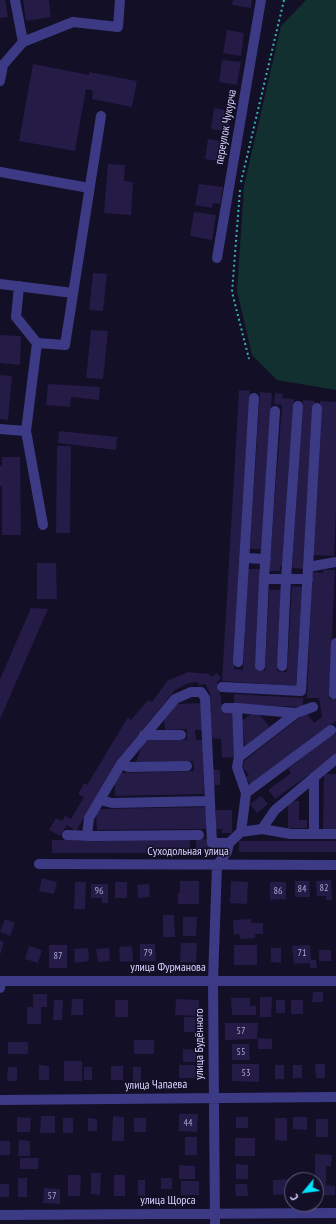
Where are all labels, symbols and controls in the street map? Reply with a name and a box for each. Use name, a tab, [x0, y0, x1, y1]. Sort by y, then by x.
street label: переулок Чукурча	[212, 88, 240, 166]
street label: Суходольная улица	[147, 845, 229, 859]
house number: 82	[320, 882, 328, 894]
house number: 84	[298, 883, 306, 895]
house number: 96	[95, 885, 103, 897]
house number: 86	[274, 885, 282, 897]
house number: 79	[144, 947, 152, 959]
house number: 71	[298, 947, 306, 959]
house number: 87	[54, 950, 62, 962]
street label: улица Фурманова	[130, 961, 206, 975]
street label: улица Будённого	[193, 1008, 207, 1080]
house number: 57	[237, 1025, 245, 1037]
house number: 55	[237, 1046, 245, 1058]
house number: 53	[242, 1067, 250, 1079]
street label: улица Чапаева	[125, 1077, 187, 1093]
house number: 44	[184, 1117, 192, 1129]
north arrow	[284, 1172, 324, 1212]
house number: 57	[48, 1190, 56, 1202]
text: С	[287, 1192, 302, 1203]
street label: улица Щорса	[140, 1194, 196, 1208]

